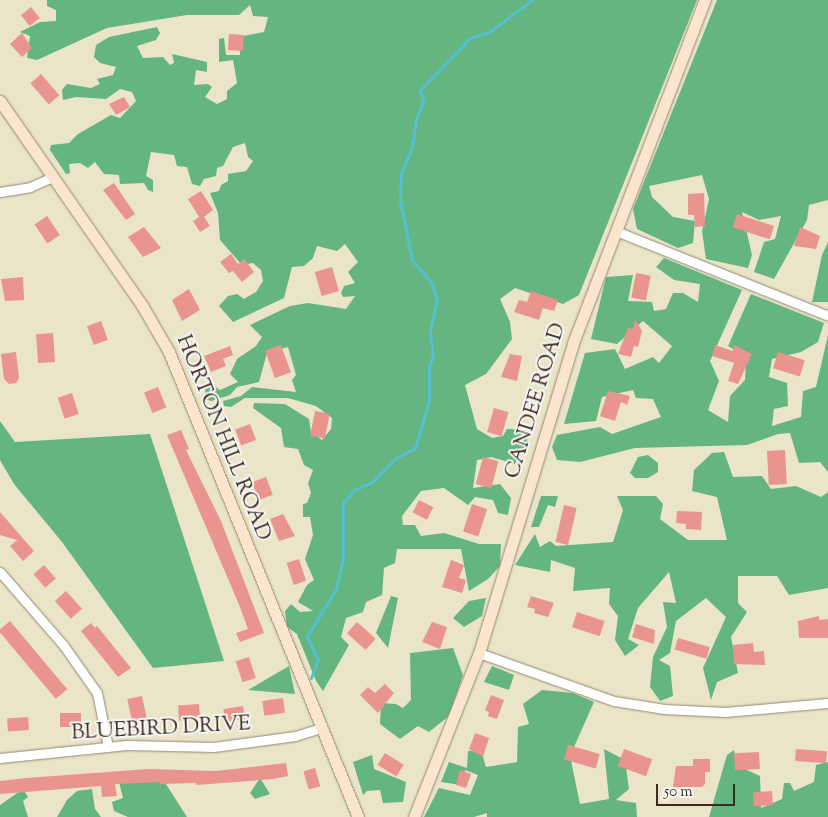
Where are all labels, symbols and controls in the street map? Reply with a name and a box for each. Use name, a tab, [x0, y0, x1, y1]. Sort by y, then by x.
street label: CANDEE ROAD	[500, 320, 572, 482]
street label: HORTON HILL ROAD	[170, 331, 276, 545]
street label: BLUEBIRD DRIVE	[71, 712, 251, 746]
scale bar	[658, 774, 737, 806]
text: 50 m	[664, 782, 693, 803]

